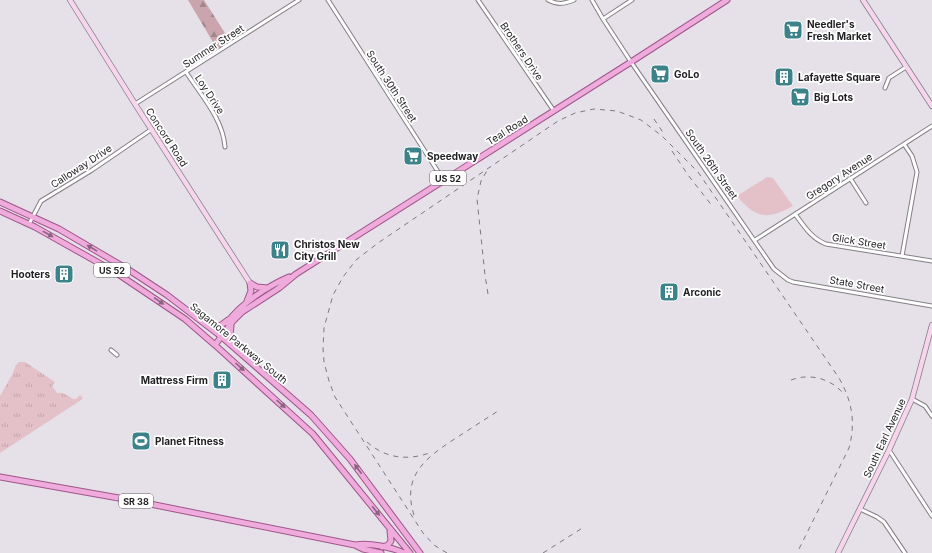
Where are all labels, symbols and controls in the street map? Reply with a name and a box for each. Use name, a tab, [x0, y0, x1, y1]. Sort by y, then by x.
place label: Needler's Fresh Market	[807, 18, 872, 42]
supermarket icon: Needler's Fresh Market	[782, 19, 804, 41]
street label: Brothers Drive	[498, 20, 546, 83]
street label: Summer Street	[180, 21, 246, 70]
street label: South 30th Street	[364, 48, 420, 125]
supermarket icon: GoLo	[649, 63, 671, 85]
building icon: Lafayette Square	[773, 66, 795, 88]
place label: GoLo	[674, 68, 699, 80]
place label: Lafayette Square	[798, 71, 881, 84]
street label: Loy Drive	[193, 72, 227, 116]
supermarket icon: Big Lots	[789, 86, 811, 108]
place label: Big Lots	[814, 91, 853, 104]
street label: Concord Road	[144, 105, 190, 169]
street label: Teal Road	[484, 113, 530, 147]
street label: South 26th Street	[683, 127, 741, 202]
street label: Calloway Drive	[48, 142, 114, 190]
supermarket icon: Speedway	[402, 145, 424, 167]
place label: Speedway	[427, 150, 478, 163]
street label: Gregory Avenue	[804, 150, 874, 202]
road number: US 52	[430, 171, 466, 185]
one-way arrow	[42, 231, 54, 238]
street label: Glick Street	[831, 231, 888, 251]
place label: Christos New City Grill	[294, 238, 360, 263]
restaurant icon: Christos New City Grill	[269, 239, 291, 261]
one-way arrow	[87, 244, 97, 252]
building icon: Hooters	[53, 263, 75, 285]
road number: US 52	[94, 263, 130, 277]
place label: Hooters	[11, 268, 50, 280]
street label: State Street	[829, 273, 886, 295]
building icon: Arconic	[658, 281, 680, 303]
place label: Arconic	[683, 286, 721, 298]
one-way arrow	[154, 297, 164, 305]
street label: Sagamore Parkway South	[188, 300, 290, 386]
one-way arrow	[235, 362, 245, 372]
building icon: Mattress Firm	[211, 369, 233, 391]
place label: Mattress Firm	[141, 374, 208, 386]
street label: South Earl Avenue	[860, 396, 908, 480]
one-way arrow	[276, 400, 286, 409]
sports icon: Planet Fitness	[130, 430, 152, 452]
place label: Planet Fitness	[155, 435, 224, 447]
one-way arrow	[353, 463, 362, 474]
road number: SR 38	[119, 494, 153, 508]
one-way arrow	[371, 506, 380, 517]

